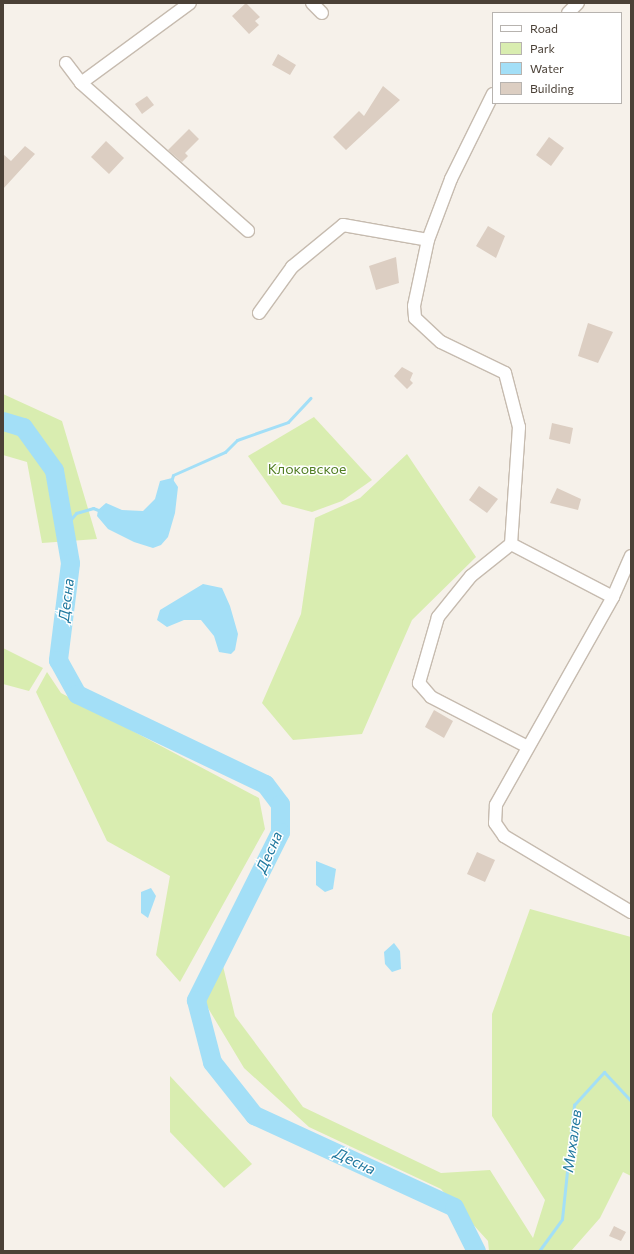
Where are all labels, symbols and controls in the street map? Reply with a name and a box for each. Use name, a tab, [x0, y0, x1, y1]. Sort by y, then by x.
legend	[492, 12, 622, 104]
text: Road	[530, 21, 558, 35]
text: Park	[530, 41, 555, 55]
text: Water	[530, 61, 564, 75]
text: Building	[530, 81, 574, 95]
park label: Клоковское	[268, 461, 346, 477]
water label: Десна	[54, 577, 78, 623]
water label: Десна	[252, 829, 286, 875]
water label: Михалев	[559, 1108, 585, 1174]
water label: Десна	[332, 1144, 378, 1178]

